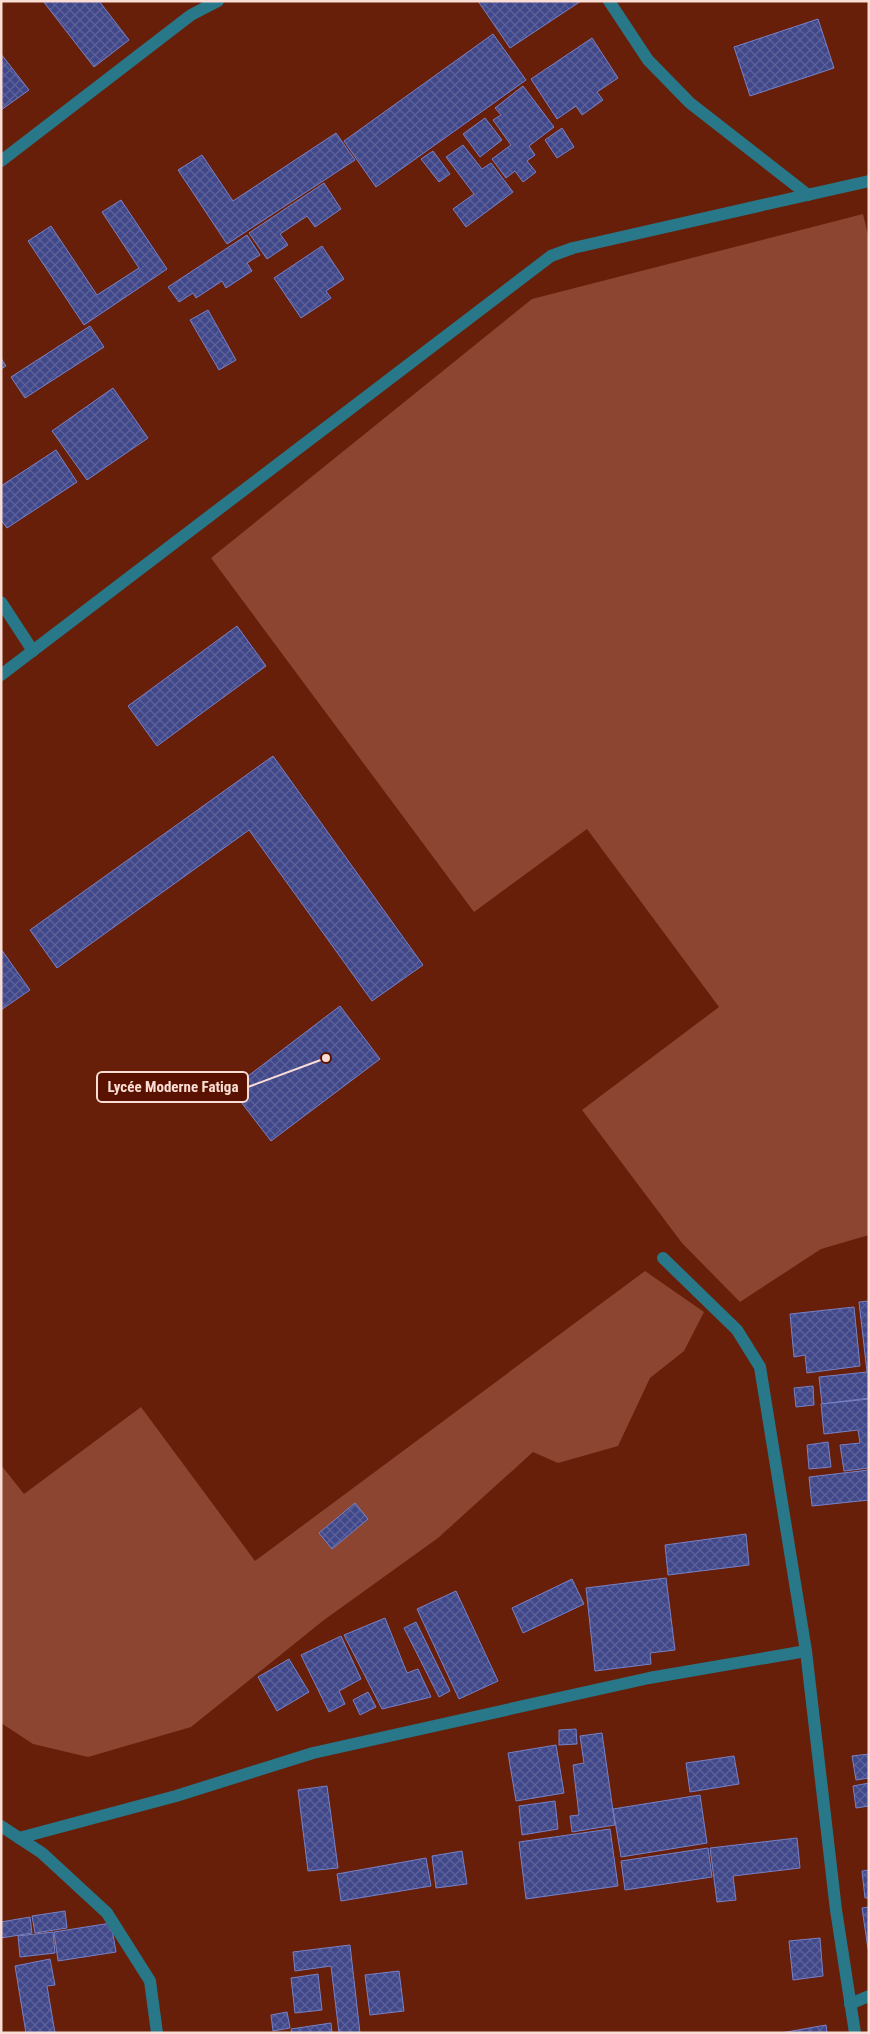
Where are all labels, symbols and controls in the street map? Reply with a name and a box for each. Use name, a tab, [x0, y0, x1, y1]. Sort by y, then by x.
callout: Lycée Moderne Fatiga	[97, 1072, 248, 1102]
text: Lycée Moderne Fatiga	[108, 1078, 238, 1096]

